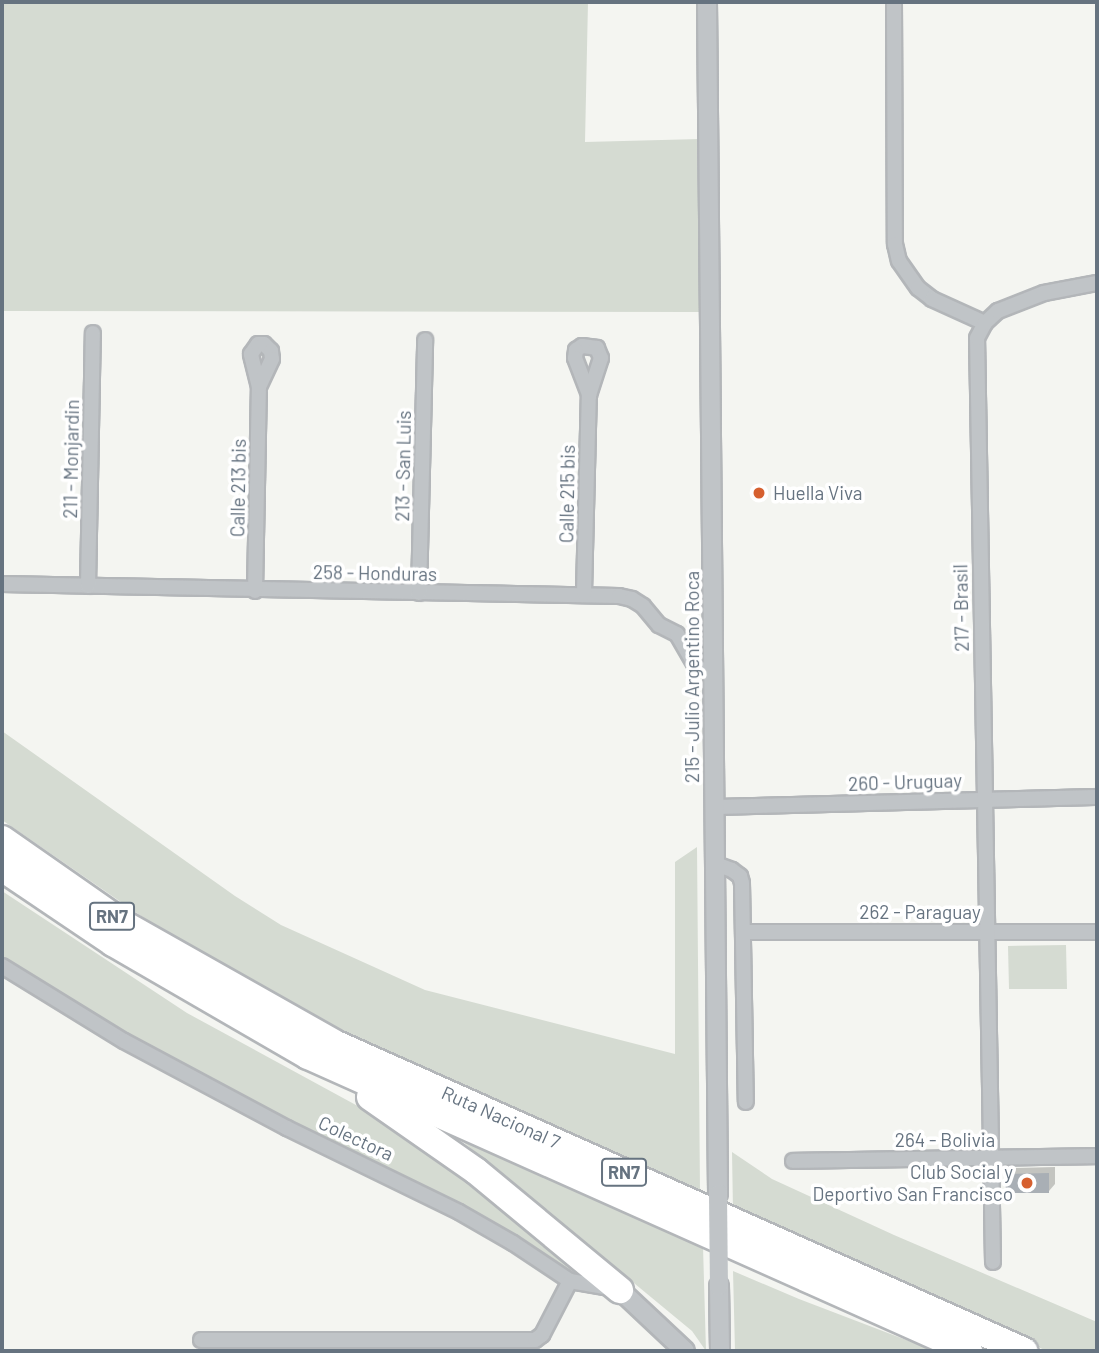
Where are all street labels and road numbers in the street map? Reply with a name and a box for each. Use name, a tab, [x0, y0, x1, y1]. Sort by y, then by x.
street label: 211 - Monjardin	[59, 399, 83, 519]
street label: 213 - San Luis	[391, 410, 415, 522]
street label: Calle 213 bis	[226, 439, 250, 537]
street label: Calle 215 bis	[555, 445, 579, 543]
street label: 258 - Honduras	[313, 561, 437, 585]
street label: 217 - Brasil	[949, 564, 973, 652]
street label: 215 - Julio Argentino Roca	[681, 571, 703, 783]
street label: 260 - Uruguay	[848, 769, 962, 795]
street label: 262 - Paraguay	[859, 901, 981, 923]
road number: RN7	[88, 902, 136, 931]
street label: Ruta Nacional 7	[438, 1081, 564, 1153]
street label: Colectora	[315, 1111, 397, 1165]
street label: 264 - Bolivia	[895, 1129, 995, 1151]
road number: RN7	[600, 1157, 648, 1186]

